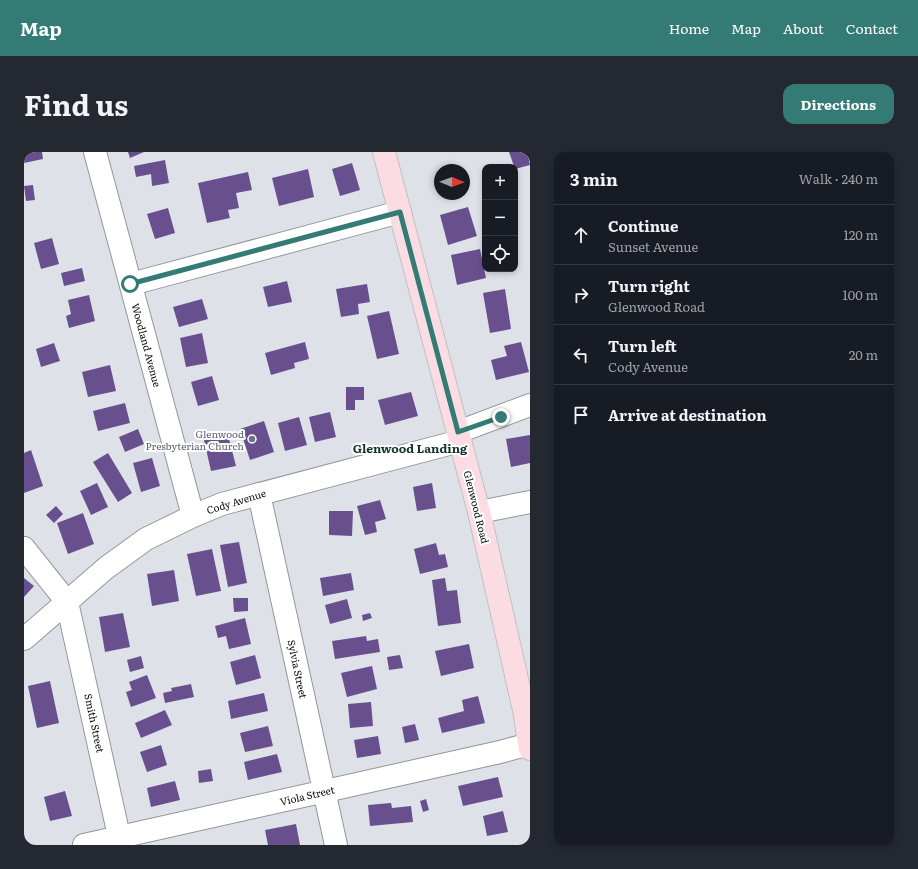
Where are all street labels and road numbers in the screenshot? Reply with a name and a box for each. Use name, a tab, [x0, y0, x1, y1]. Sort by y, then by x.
street label: Woodland Avenue	[129, 301, 165, 389]
street label: Glenwood Road	[461, 469, 493, 545]
street label: Cody Avenue	[204, 485, 268, 517]
street label: Sylvia Street	[284, 638, 312, 700]
street label: Smith Street	[81, 692, 109, 754]
street label: Viola Street	[278, 781, 336, 809]

